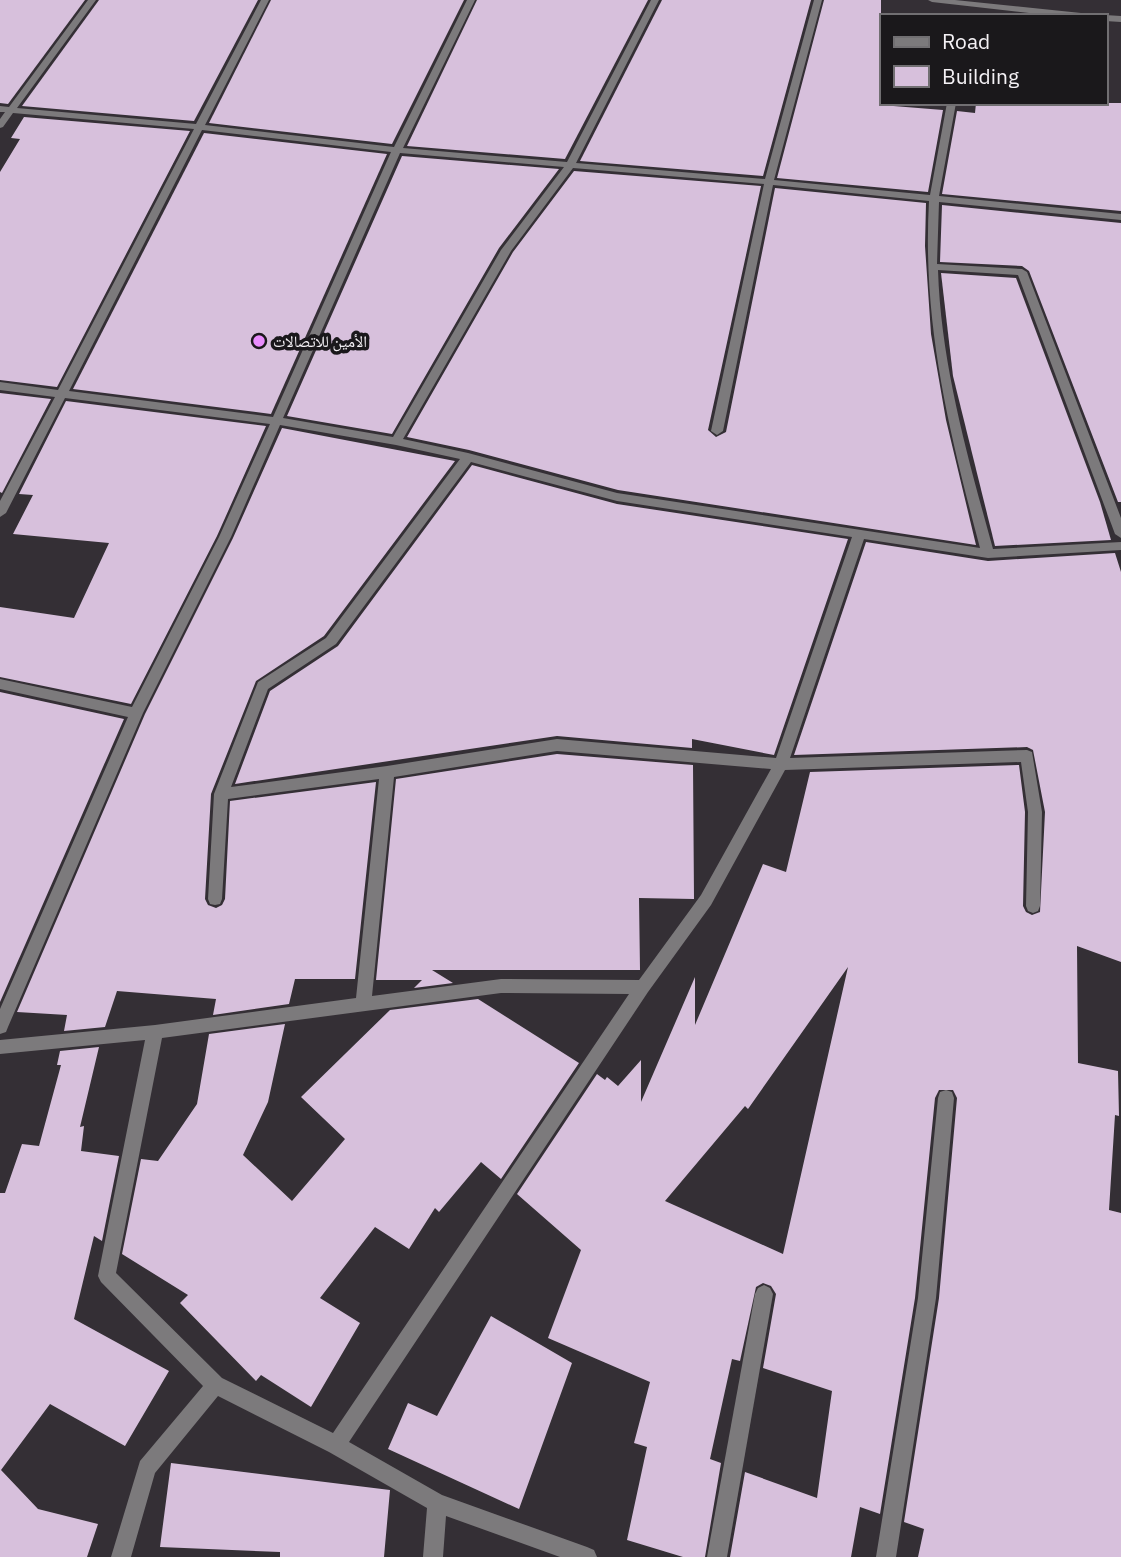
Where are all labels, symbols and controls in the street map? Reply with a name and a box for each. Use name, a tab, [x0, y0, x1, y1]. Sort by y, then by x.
legend	[880, 14, 1107, 105]
text: Road	[942, 27, 990, 55]
text: Building	[942, 62, 1019, 90]
place label: الأمين للاتصالات	[273, 331, 367, 352]
marker: الأمين للاتصالات	[251, 333, 267, 349]

